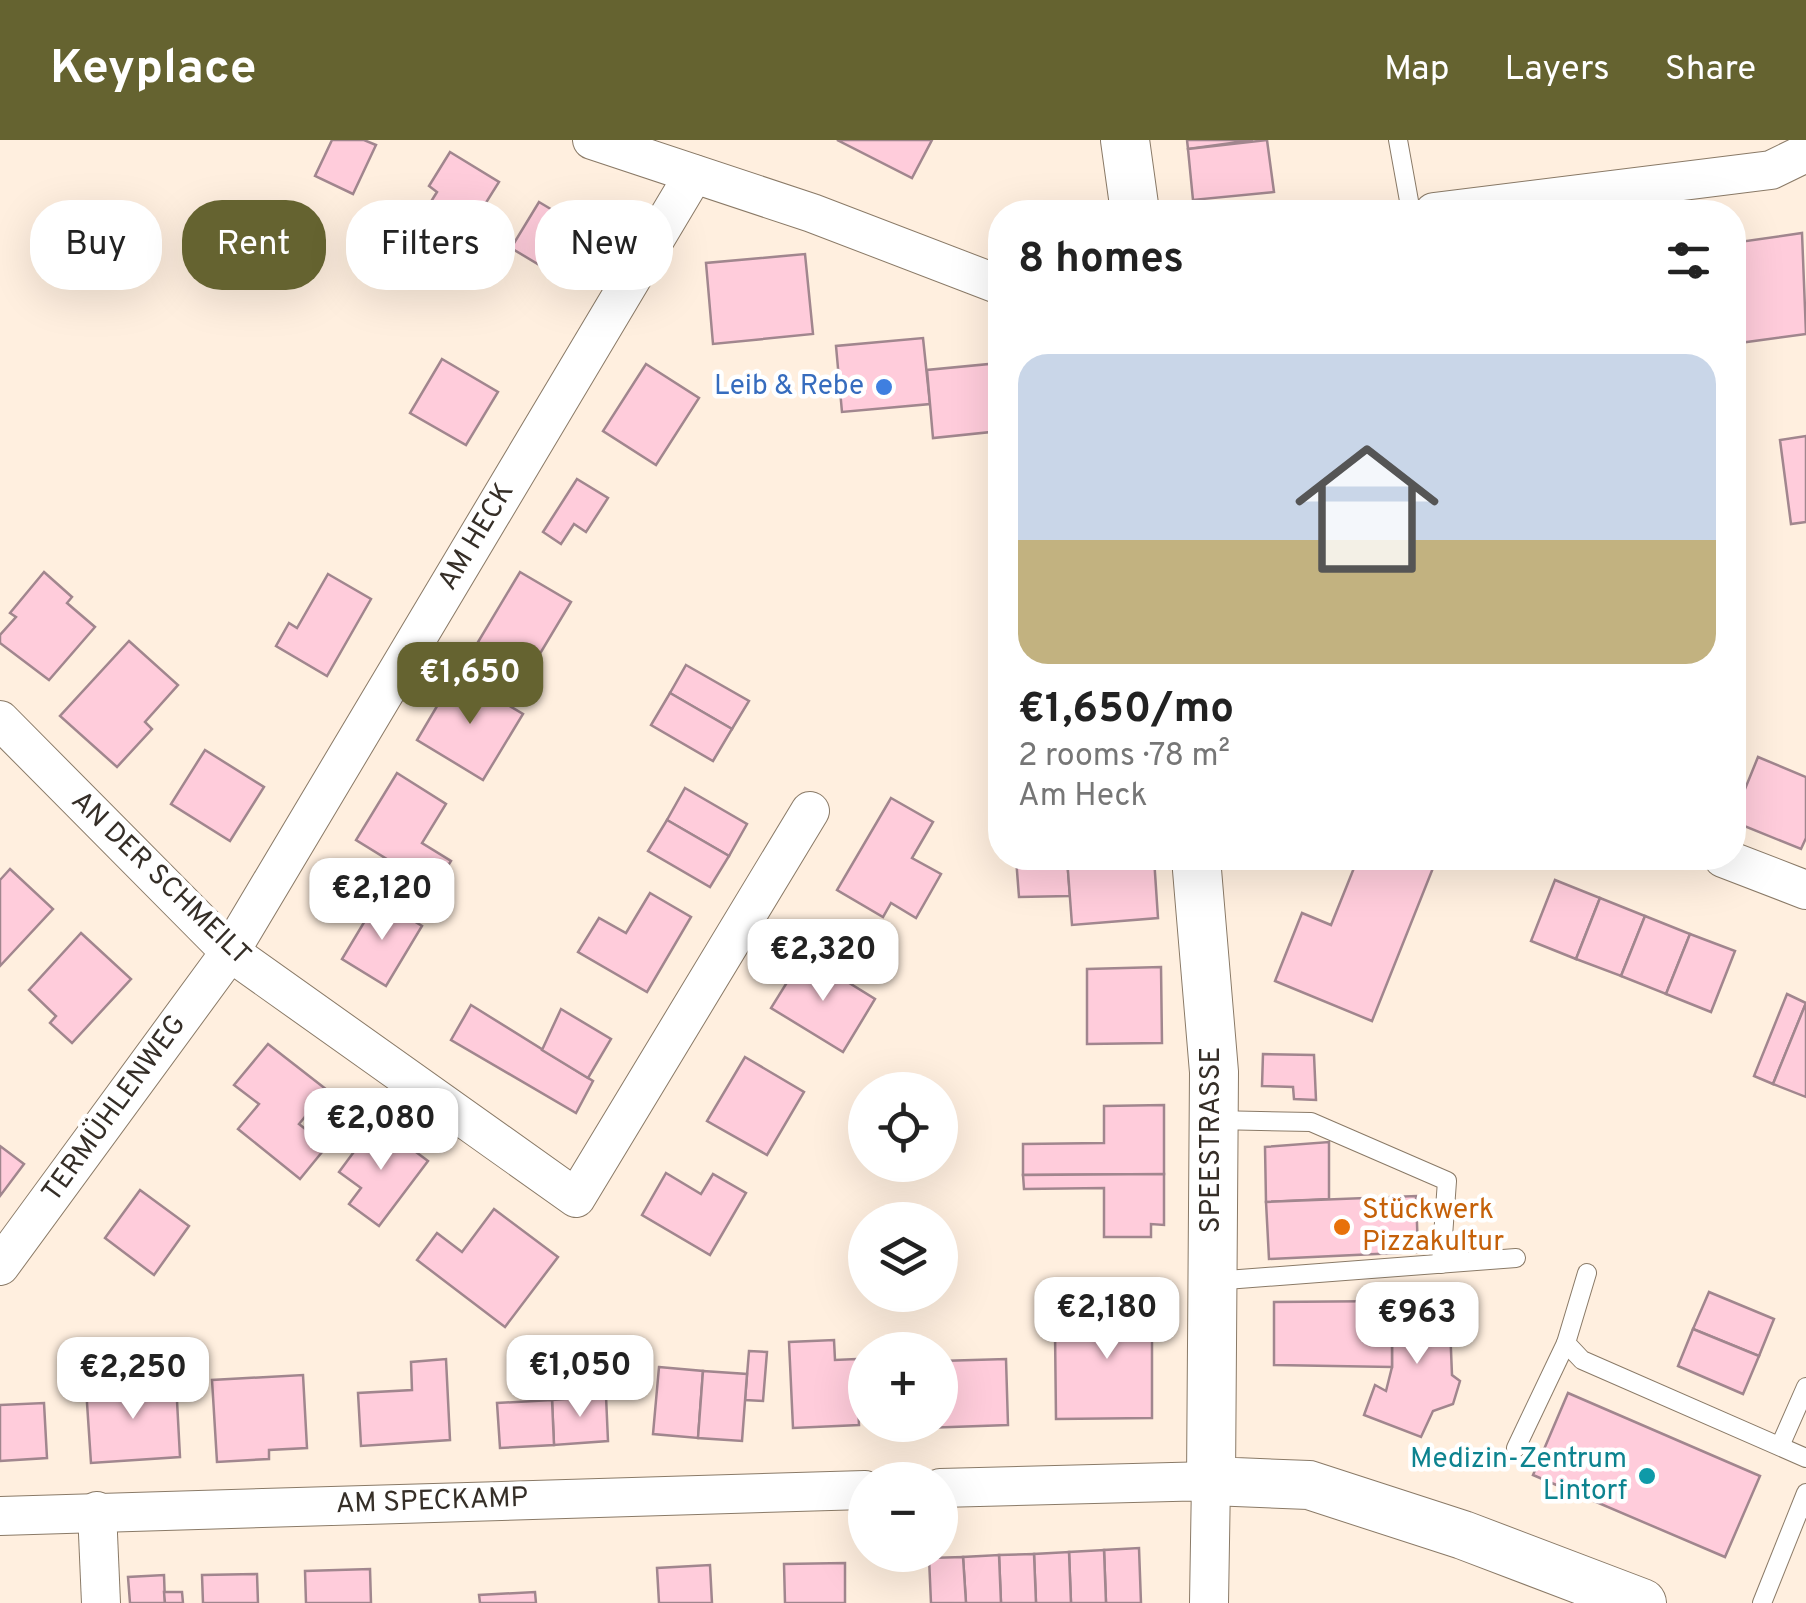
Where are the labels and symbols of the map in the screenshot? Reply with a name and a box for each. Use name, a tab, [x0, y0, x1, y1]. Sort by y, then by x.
place label: Leib & Rebe	[714, 369, 864, 405]
marker: Leib & Rebe	[873, 376, 895, 398]
street label: AM HECK	[431, 477, 523, 597]
pin: €1,650	[389, 642, 551, 727]
street label: AN DER SCHMEILT	[63, 784, 257, 974]
pin: €2,120	[301, 858, 463, 943]
pin: €2,320	[742, 919, 904, 1004]
street label: TERMÜHLENWEG	[33, 1007, 195, 1210]
street label: SPEESTRASSE	[1194, 1047, 1230, 1233]
pin: €2,080	[300, 1088, 462, 1173]
place label: Stückwerk Pizzakultur	[1362, 1193, 1504, 1261]
marker: Stückwerk Pizzakultur	[1331, 1216, 1353, 1238]
pin: €2,180	[1026, 1277, 1188, 1362]
pin: €963	[1358, 1282, 1476, 1367]
pin: €1,050	[499, 1335, 661, 1420]
pin: €2,250	[52, 1337, 214, 1422]
place label: Medizin-Zentrum Lintorf	[1410, 1442, 1627, 1510]
marker: Medizin-Zentrum Lintorf	[1636, 1465, 1658, 1487]
street label: AM SPECKAMP	[335, 1481, 529, 1523]

